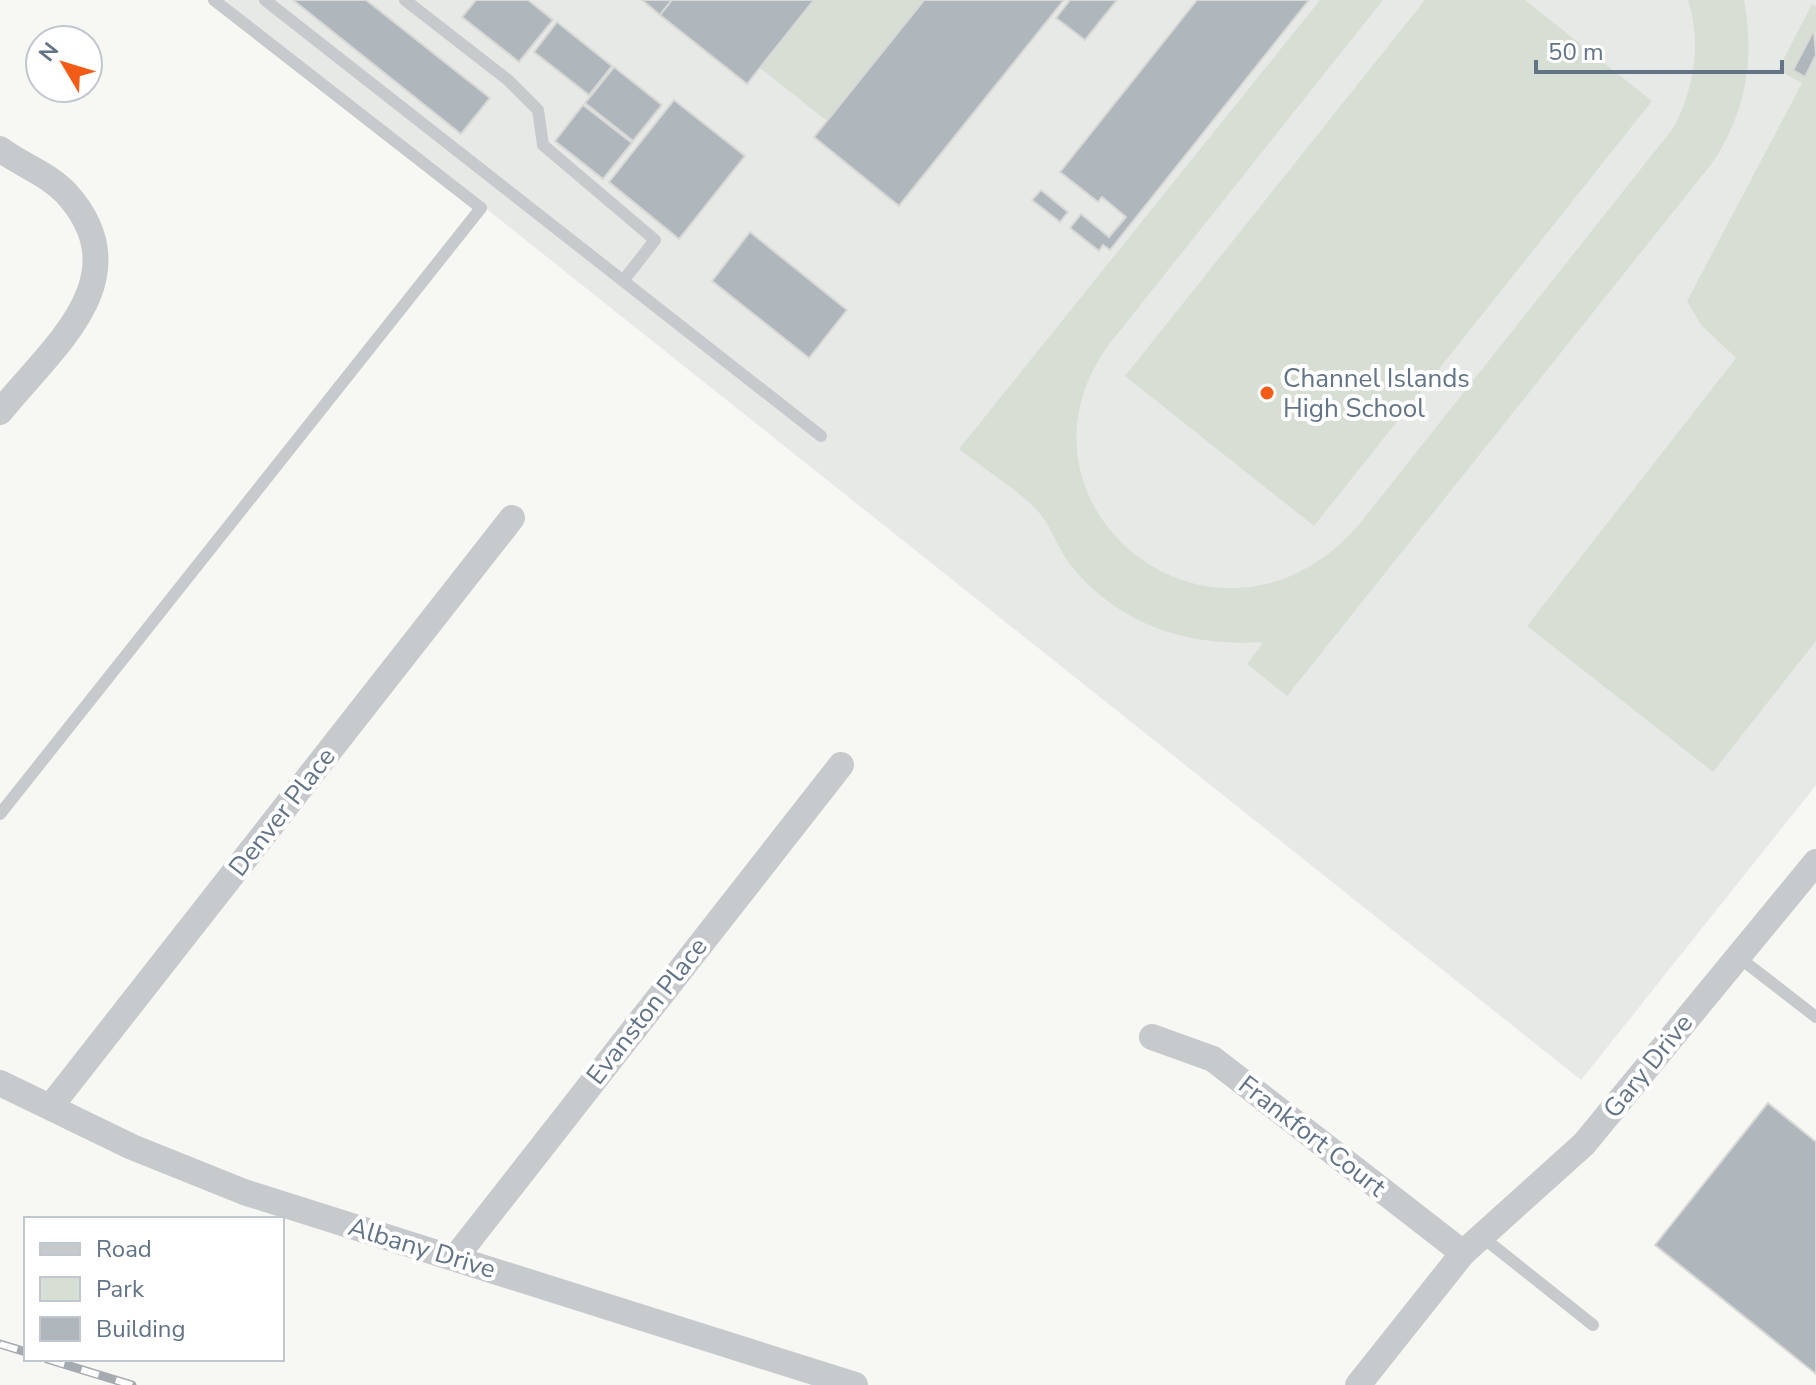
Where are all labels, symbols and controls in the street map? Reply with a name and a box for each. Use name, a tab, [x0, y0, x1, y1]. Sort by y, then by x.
north arrow	[24, 24, 104, 104]
scale bar	[1536, 24, 1782, 74]
text: 50 m	[1548, 36, 1604, 68]
text: N	[32, 37, 66, 68]
place label: Channel Islands High School	[1283, 361, 1470, 426]
marker: Channel Islands High School	[1258, 384, 1276, 402]
street label: Denver Place	[221, 740, 343, 884]
street label: Evanston Place	[579, 930, 715, 1092]
street label: Gary Drive	[1595, 1007, 1701, 1125]
street label: Frankfort Court	[1231, 1067, 1394, 1205]
street label: Albany Drive	[344, 1209, 500, 1287]
legend	[24, 1217, 284, 1361]
text: Road	[96, 1233, 152, 1265]
text: Park	[96, 1273, 145, 1305]
text: Building	[96, 1313, 186, 1345]

